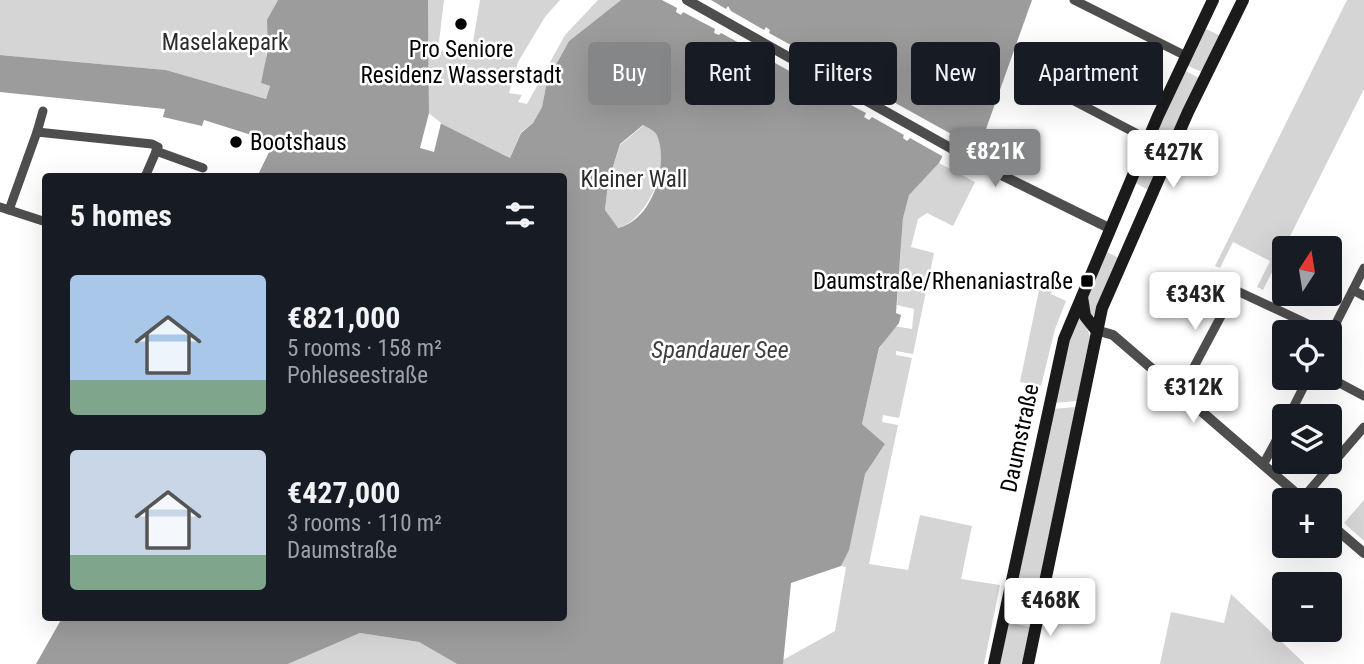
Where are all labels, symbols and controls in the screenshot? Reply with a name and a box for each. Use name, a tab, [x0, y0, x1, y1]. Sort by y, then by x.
marker: Pro Seniore Residenz Wasserstadt	[453, 16, 469, 32]
park label: Maselakepark	[162, 29, 289, 56]
place label: Pro Seniore Residenz Wasserstadt	[361, 36, 561, 89]
chip: Buy	[588, 42, 671, 105]
chip: Rent	[685, 42, 775, 105]
chip: Filters	[789, 42, 897, 105]
chip: New	[911, 42, 1000, 105]
chip: Apartment	[1014, 42, 1163, 105]
place label: Bootshaus	[250, 129, 347, 156]
pin: €821K	[946, 130, 1044, 189]
pin: €427K	[1124, 130, 1222, 190]
marker: Bootshaus	[228, 134, 244, 150]
text: €821K	[965, 138, 1025, 165]
text: €427K	[1143, 139, 1203, 166]
park label: Kleiner Wall	[581, 166, 687, 193]
icon: filters	[501, 196, 539, 234]
text: 5 homes	[70, 198, 172, 233]
north arrow	[1272, 236, 1342, 306]
map controls	[1272, 236, 1342, 642]
place label: Daumstraße/Rhenaniastraße	[813, 268, 1073, 295]
pin: €343K	[1146, 272, 1244, 332]
marker: Daumstraße/Rhenaniastraße	[1079, 273, 1095, 289]
text: €343K	[1165, 281, 1225, 308]
text: €821,000	[287, 300, 400, 335]
icon: home	[126, 303, 210, 387]
button: locate	[1272, 320, 1342, 390]
text: 5 rooms · 158 m²	[287, 335, 442, 362]
water label: Spandauer See	[651, 336, 789, 364]
text: Pohleseestraße	[287, 362, 428, 389]
pin: €312K	[1144, 366, 1242, 425]
text: €312K	[1163, 374, 1223, 401]
street label: Daumstraße	[995, 381, 1045, 495]
button: layers	[1272, 404, 1342, 474]
text: €427,000	[287, 475, 400, 510]
icon: home	[126, 478, 210, 562]
button: +	[1272, 488, 1342, 558]
text: 3 rooms · 110 m²	[287, 510, 442, 537]
text: Daumstraße	[287, 537, 397, 564]
button: −	[1272, 572, 1342, 642]
pin: €468K	[1001, 578, 1099, 638]
text: €468K	[1020, 587, 1080, 614]

